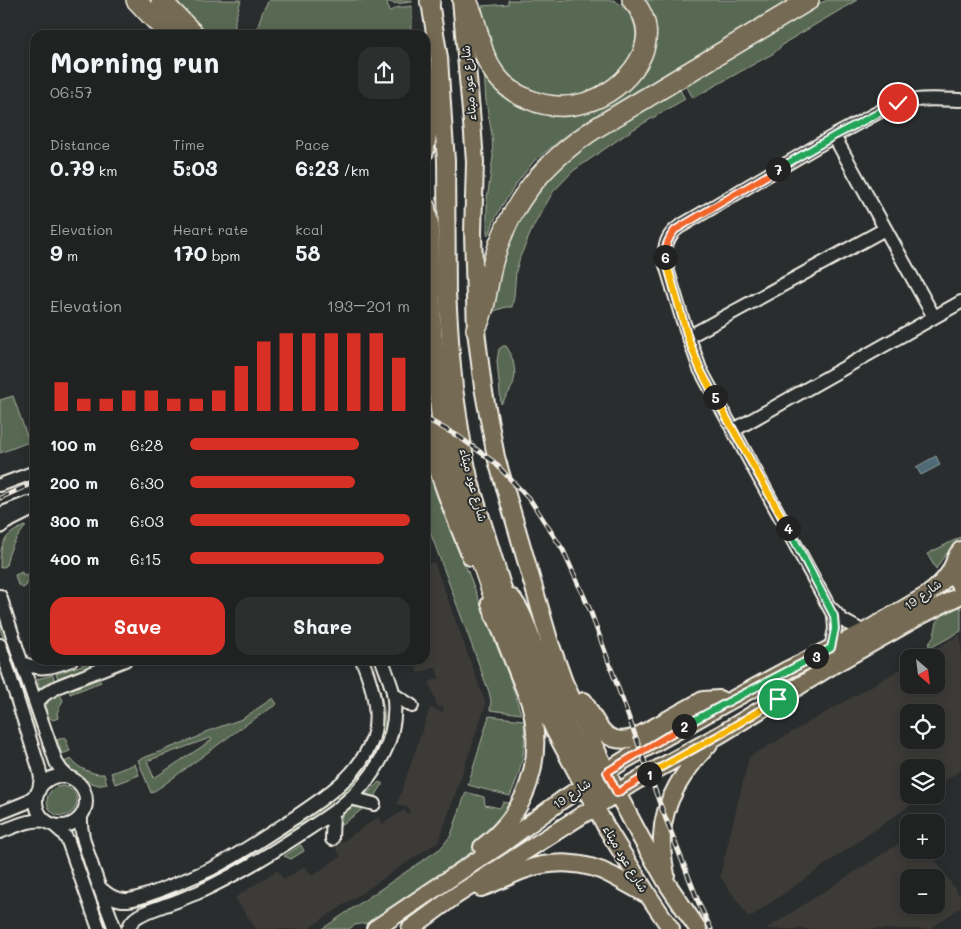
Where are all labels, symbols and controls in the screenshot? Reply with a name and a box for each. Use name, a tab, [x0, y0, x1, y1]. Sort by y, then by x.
text: Morning run	[50, 44, 219, 80]
street label: شارع عود ميثاء	[457, 45, 481, 121]
button: share	[358, 47, 410, 99]
text: 06:57	[50, 81, 93, 102]
pin	[877, 82, 919, 124]
icon: check	[884, 89, 912, 117]
text: Distance	[50, 135, 110, 154]
text: Time	[173, 135, 205, 154]
text: Pace	[295, 135, 330, 154]
text: 0.79	[50, 154, 94, 181]
text: 5:03	[173, 154, 218, 181]
text: 6:23	[295, 154, 339, 181]
pin: 7	[766, 156, 790, 182]
text: 7	[775, 160, 782, 179]
text: km	[94, 161, 117, 180]
text: /km	[339, 161, 369, 180]
text: Elevation	[50, 220, 113, 239]
text: Heart rate	[173, 220, 248, 239]
text: kcal	[295, 220, 323, 239]
text: 9	[50, 239, 63, 266]
text: 170	[173, 239, 207, 266]
text: 58	[295, 239, 321, 266]
pin: 6	[652, 244, 678, 270]
text: m	[63, 246, 78, 265]
text: bpm	[207, 246, 240, 265]
text: 6	[661, 248, 670, 267]
text: Elevation	[50, 295, 122, 316]
text: 193–201 m	[327, 295, 410, 316]
pin: 5	[702, 384, 728, 410]
text: 5	[711, 388, 720, 407]
text: 100 m	[50, 434, 96, 455]
text: 6:28	[130, 434, 163, 455]
street label: شارع عود ميثاء	[455, 446, 491, 524]
text: 200 m	[50, 472, 98, 493]
text: 6:30	[130, 472, 164, 493]
text: 300 m	[50, 510, 99, 531]
text: 6:03	[130, 510, 164, 531]
pin: 4	[776, 516, 800, 540]
text: 4	[784, 519, 793, 538]
text: 400 m	[50, 548, 99, 569]
text: 6:15	[130, 548, 161, 569]
street label: شارع 19	[901, 575, 945, 615]
button: Save	[50, 597, 225, 655]
button: Share	[235, 597, 410, 655]
pin: 3	[804, 644, 828, 668]
text: 3	[812, 647, 821, 666]
north arrow	[900, 649, 945, 694]
map controls	[900, 649, 945, 914]
pin	[757, 678, 799, 720]
icon: arrive	[764, 685, 792, 713]
button: locate	[900, 704, 945, 749]
pin: 2	[672, 714, 696, 738]
text: 2	[681, 717, 688, 736]
button: layers	[900, 759, 945, 804]
pin: 1	[636, 762, 662, 786]
text: 1	[646, 765, 653, 784]
street label: شارع 19	[549, 775, 595, 813]
button: +	[900, 814, 945, 859]
street label: شارع عود ميثاء	[598, 822, 652, 896]
button: −	[900, 869, 945, 914]

